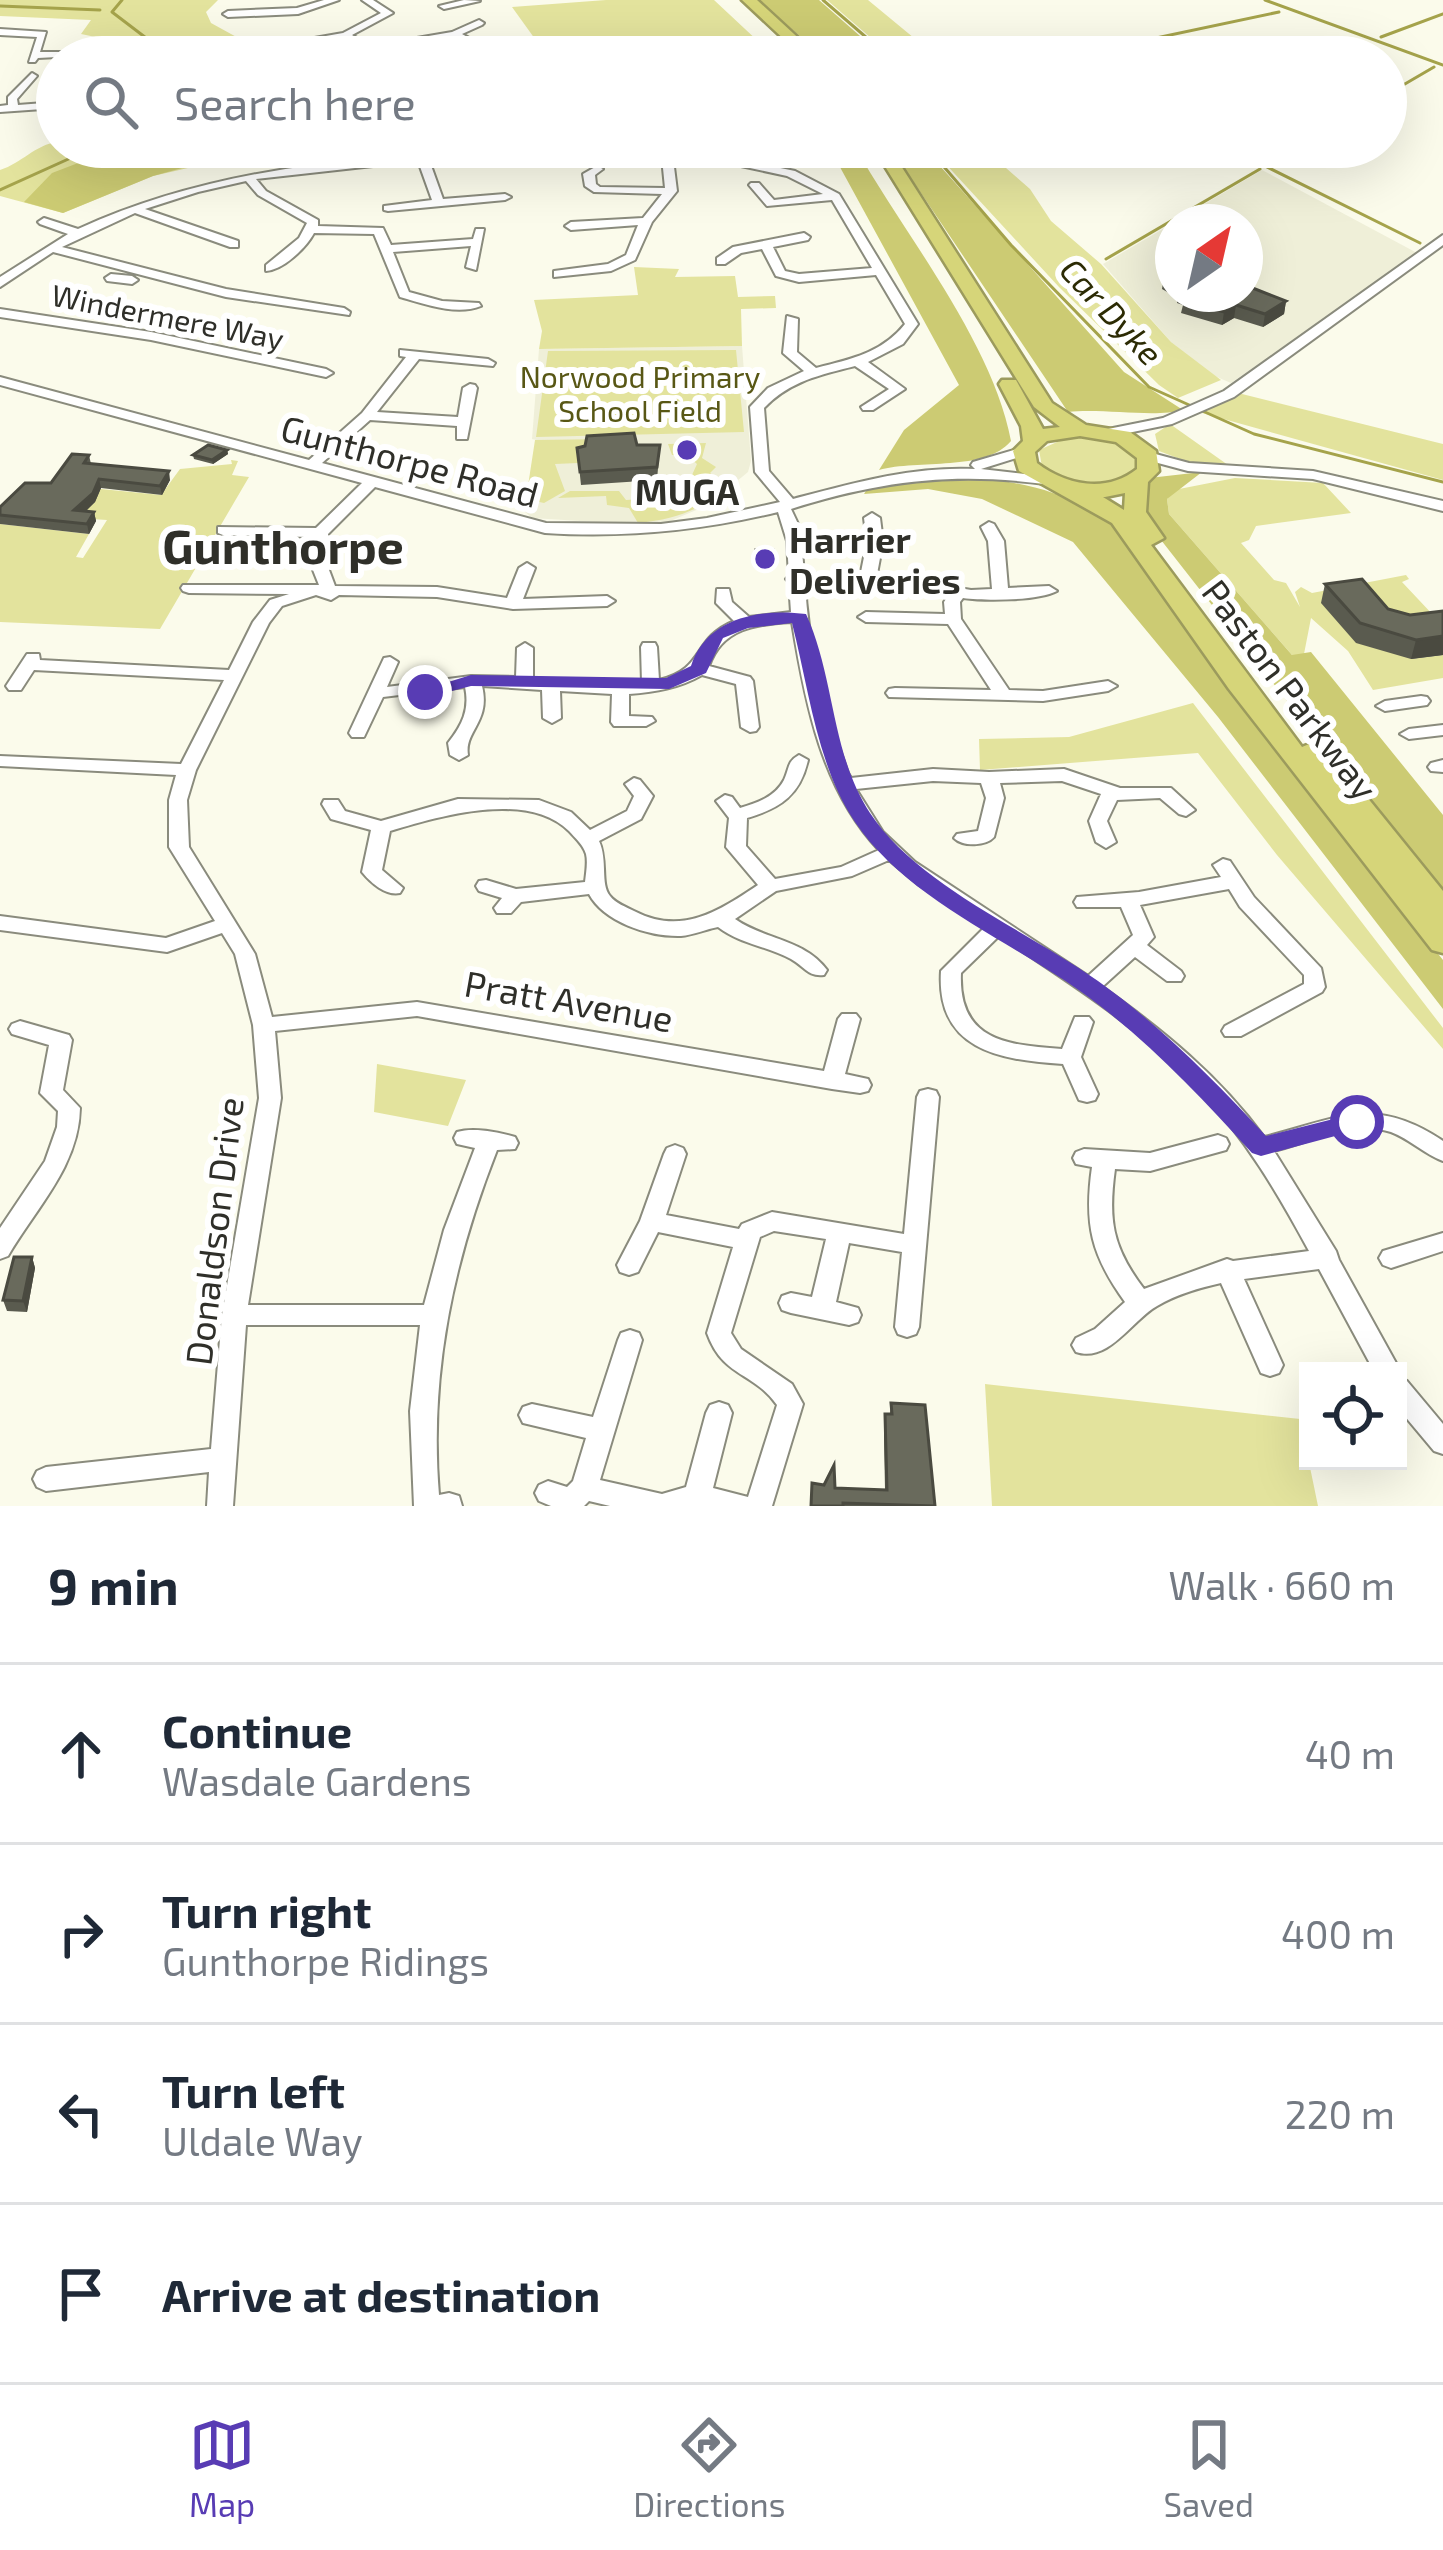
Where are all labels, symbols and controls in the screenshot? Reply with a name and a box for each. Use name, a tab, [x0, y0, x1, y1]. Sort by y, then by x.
search box	[36, 36, 1407, 168]
icon: search	[78, 69, 144, 135]
text: Search here	[174, 75, 416, 129]
north arrow	[1155, 204, 1263, 312]
water label: Car Dyke	[1052, 249, 1172, 373]
street label: Windermere Way	[49, 276, 287, 356]
park label: Norwood Primary School Field	[520, 358, 760, 428]
street label: Gunthorpe Road	[277, 405, 543, 515]
marker: MUGA	[674, 437, 700, 463]
place label: MUGA	[635, 469, 740, 512]
district label: Gunthorpe	[162, 516, 404, 574]
place label: Harrier Deliveries	[789, 517, 961, 601]
marker: Harrier Deliveries	[752, 546, 778, 572]
street label: Paston Parkway	[1194, 571, 1388, 807]
route end	[398, 665, 452, 719]
street label: Pratt Avenue	[462, 961, 676, 1039]
street label: Donaldson Drive	[175, 1095, 251, 1367]
route start	[1330, 1095, 1384, 1149]
map controls	[1299, 1362, 1407, 1470]
button: locate	[1299, 1362, 1407, 1470]
text: 9 min	[48, 1554, 179, 1615]
text: Walk · 660 m	[1168, 1561, 1395, 1608]
text: Continue	[162, 1703, 352, 1757]
icon: ahead	[48, 1721, 114, 1787]
text: 40 m	[1305, 1730, 1395, 1777]
text: Wasdale Gardens	[162, 1757, 472, 1804]
text: Turn right	[162, 1883, 371, 1937]
icon: right	[48, 1901, 114, 1967]
text: 400 m	[1281, 1910, 1395, 1957]
text: Gunthorpe Ridings	[162, 1937, 489, 1984]
text: Turn left	[162, 2063, 345, 2117]
icon: left	[48, 2081, 114, 2147]
text: 220 m	[1285, 2090, 1395, 2137]
text: Uldale Way	[162, 2117, 363, 2164]
icon: arrive	[48, 2261, 114, 2327]
text: Arrive at destination	[162, 2267, 600, 2321]
tab: Map	[189, 2412, 255, 2524]
tab: Directions	[633, 2412, 785, 2524]
tab: Saved	[1163, 2412, 1254, 2524]

